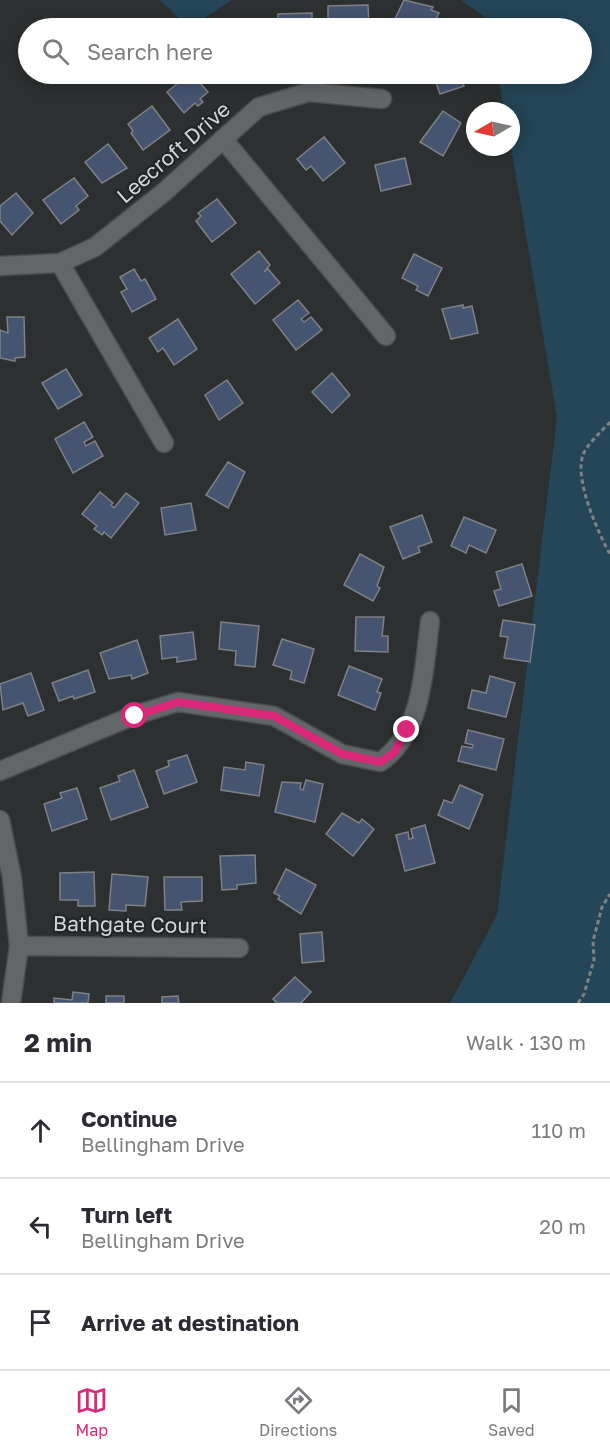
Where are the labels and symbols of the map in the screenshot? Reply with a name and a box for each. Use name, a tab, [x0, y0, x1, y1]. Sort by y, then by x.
street label: Leecroft Drive	[111, 96, 235, 208]
north arrow	[466, 102, 520, 156]
route start	[121, 702, 147, 728]
route end	[393, 716, 419, 742]
street label: Bathgate Court	[53, 910, 207, 938]

